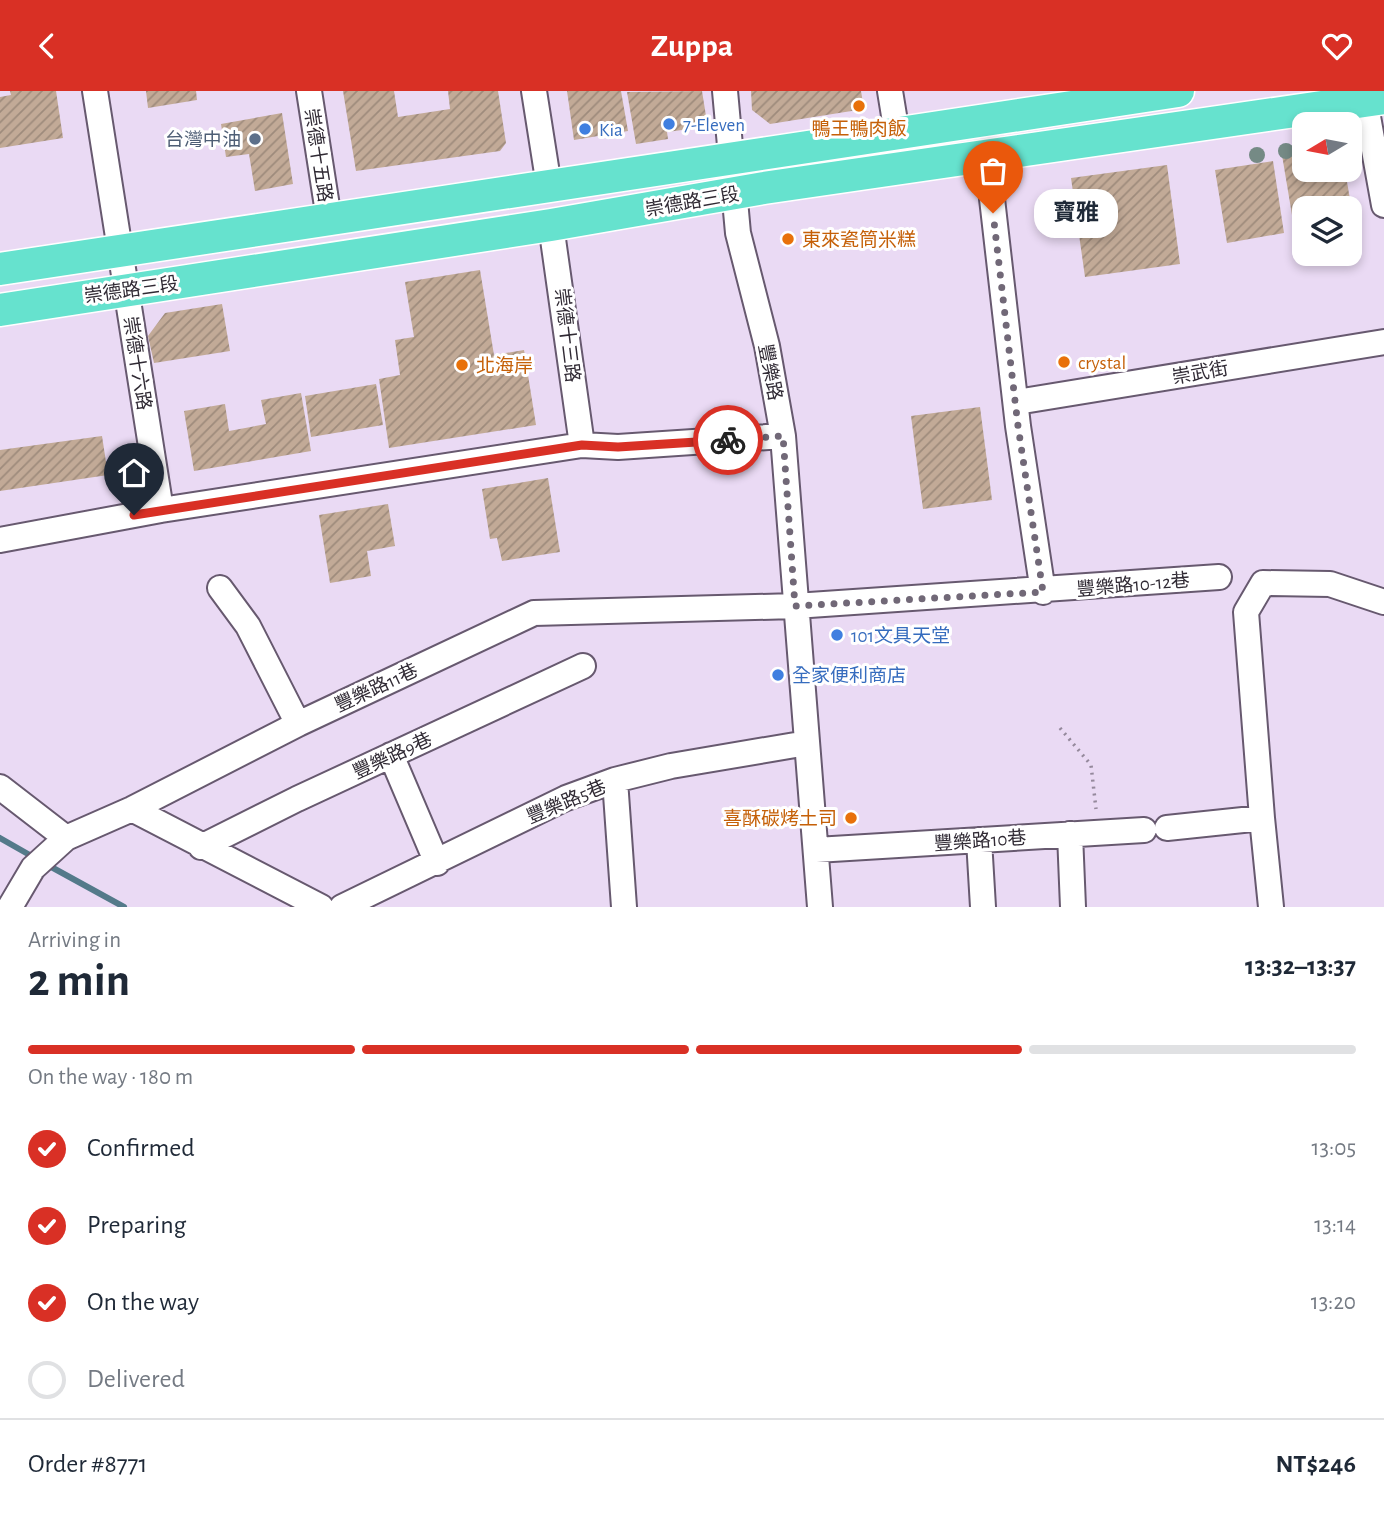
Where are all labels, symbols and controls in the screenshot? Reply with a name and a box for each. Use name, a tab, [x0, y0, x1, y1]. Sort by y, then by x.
icon: back	[28, 27, 66, 65]
icon: heart	[1318, 27, 1356, 65]
text: Zuppa	[651, 30, 733, 62]
marker: 鴨王鴨肉飯	[851, 98, 867, 114]
street label: 崇德十五路	[301, 107, 336, 204]
north arrow	[1292, 112, 1362, 182]
map controls	[1292, 112, 1362, 266]
marker: 7-Eleven	[661, 116, 677, 132]
place label: 7-Eleven	[683, 116, 745, 135]
place label: 鴨王鴨肉飯	[811, 118, 907, 139]
marker: Kia	[577, 121, 593, 137]
place label: Kia	[599, 121, 623, 140]
place label: 台灣中油	[165, 129, 241, 150]
marker: 台灣中油	[247, 131, 263, 147]
pin	[963, 141, 1023, 213]
icon: bag	[974, 152, 1012, 190]
street label: 崇德路三段	[643, 183, 741, 220]
callout: 寶雅	[1035, 188, 1119, 237]
button: layers	[1292, 196, 1362, 266]
text: 寶雅	[1053, 202, 1099, 225]
place label: 東來瓷筒米糕	[802, 229, 916, 250]
marker: 東來瓷筒米糕	[780, 231, 796, 247]
street label: 崇德路三段	[83, 272, 180, 307]
street label: 崇德十三路	[551, 287, 584, 383]
street label: 崇德十六路	[120, 315, 155, 412]
street label: 豐樂路	[755, 342, 786, 402]
marker: crystal	[1056, 354, 1072, 370]
place label: crystal	[1078, 354, 1126, 373]
place label: 北海岸	[476, 355, 533, 376]
marker: 北海岸	[454, 357, 470, 373]
street label: 崇武街	[1170, 358, 1230, 388]
courier	[693, 405, 763, 475]
icon: bike	[709, 421, 747, 459]
pin	[104, 443, 164, 515]
icon: home	[115, 454, 153, 492]
street label: 豐樂路10-12巷	[1076, 569, 1191, 600]
place label: 101文具天堂	[851, 626, 950, 646]
marker: 101文具天堂	[829, 627, 845, 643]
street label: 豐樂路11巷	[331, 659, 421, 716]
place label: 全家便利商店	[792, 665, 906, 686]
marker: 全家便利商店	[770, 667, 786, 683]
street label: 豐樂路9巷	[349, 728, 435, 783]
street label: 豐樂路5巷	[523, 775, 609, 828]
place label: 喜酥碳烤土司	[723, 808, 837, 829]
marker: 喜酥碳烤土司	[843, 810, 859, 826]
street label: 豐樂路10巷	[933, 827, 1027, 854]
text: Arriving in	[28, 929, 121, 952]
text: 13:32–13:37	[1245, 953, 1356, 979]
text: 2 min	[28, 958, 130, 1004]
text: On the way · 180 m	[28, 1066, 193, 1089]
icon: check	[28, 1130, 66, 1168]
text: Confirmed	[87, 1135, 195, 1161]
text: 13:05	[1312, 1137, 1356, 1160]
icon: check	[28, 1207, 66, 1245]
text: Preparing	[87, 1212, 186, 1238]
text: 13:14	[1314, 1214, 1356, 1237]
icon: check	[28, 1284, 66, 1322]
text: On the way	[87, 1289, 199, 1315]
text: 13:20	[1311, 1291, 1356, 1314]
text: Delivered	[87, 1366, 185, 1392]
text: Order #8771	[28, 1451, 147, 1477]
text: NT$246	[1275, 1451, 1356, 1477]

